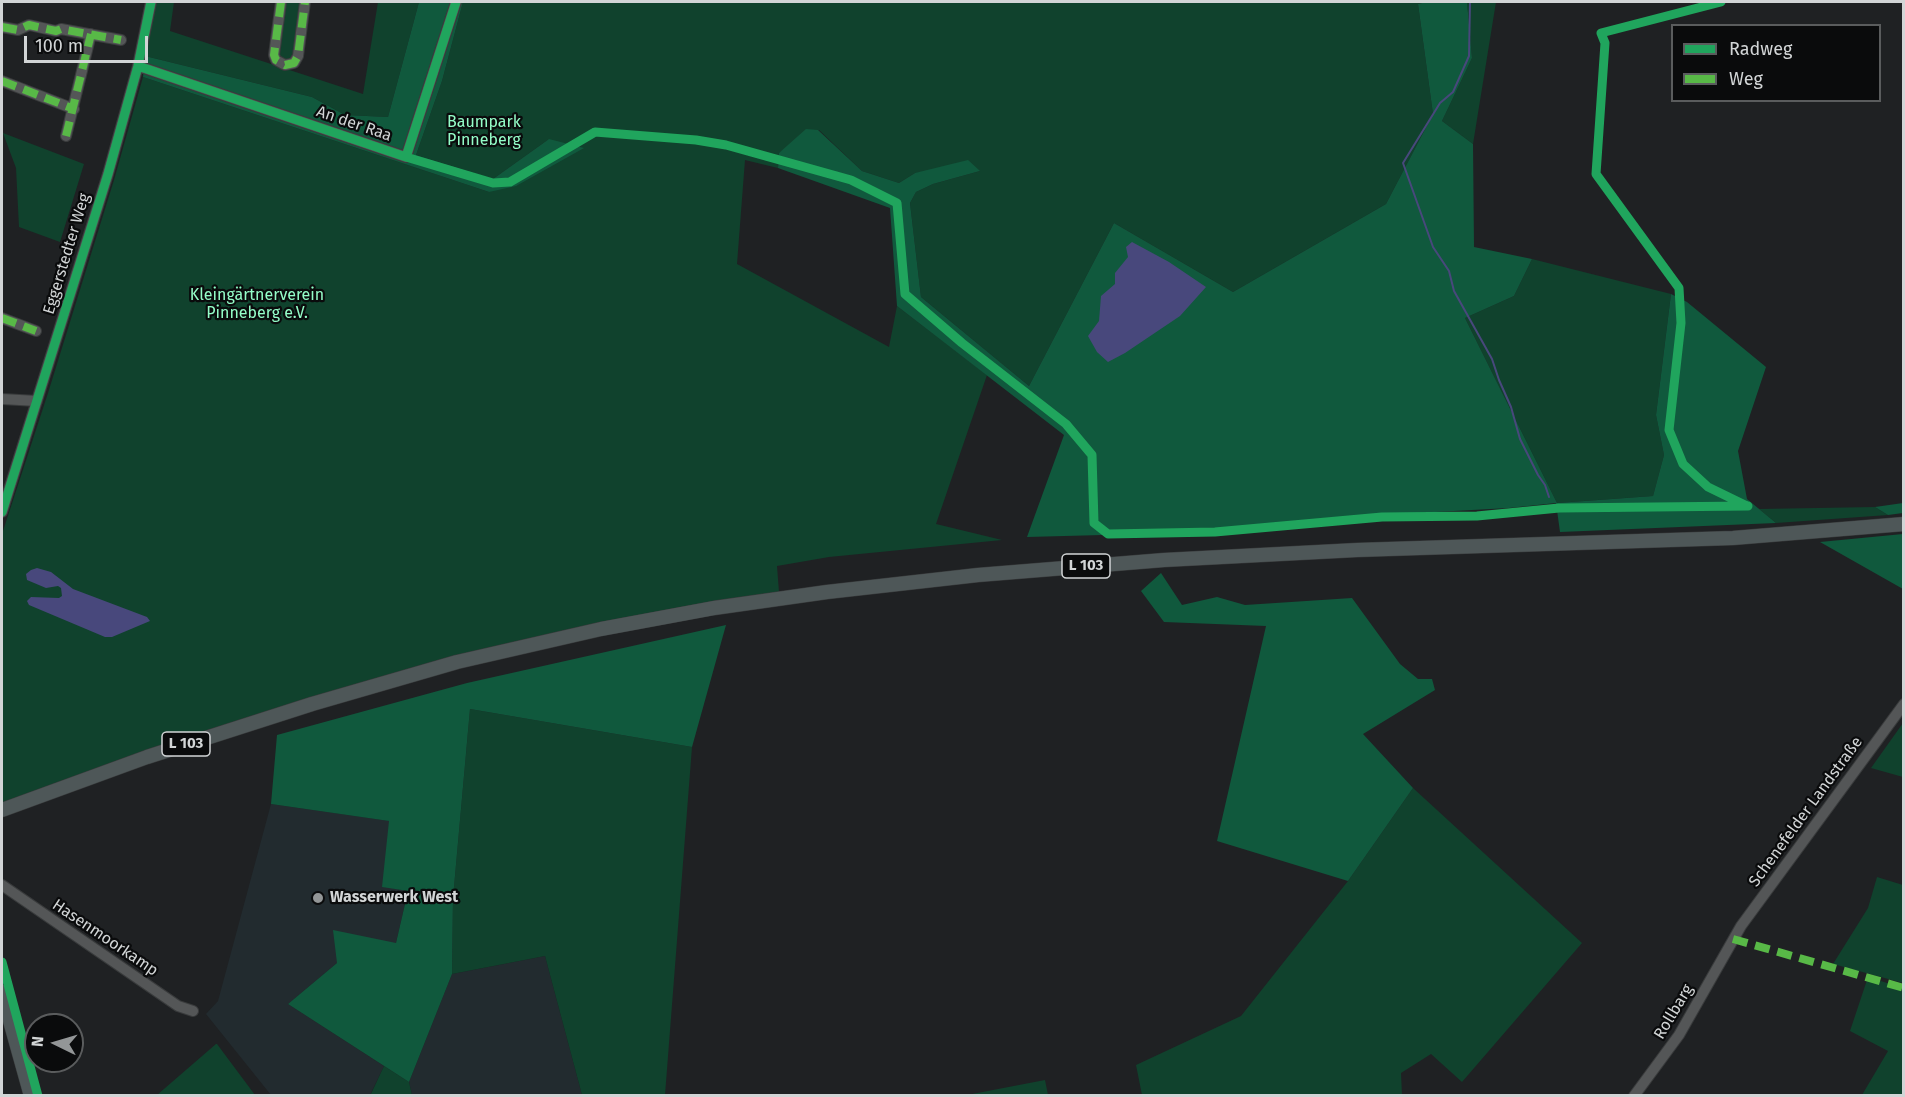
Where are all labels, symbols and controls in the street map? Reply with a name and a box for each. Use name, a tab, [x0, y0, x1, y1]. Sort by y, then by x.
scale bar	[27, 24, 152, 62]
legend	[1671, 24, 1881, 102]
text: 100 m	[35, 35, 83, 57]
text: Radweg	[1729, 38, 1792, 60]
text: Weg	[1729, 68, 1763, 90]
street label: An der Raa	[314, 102, 394, 146]
park label: Baumpark Pinneberg	[447, 113, 521, 151]
street label: Eggerstedter Weg	[39, 191, 95, 317]
park label: Kleingärtnerverein Pinneberg e.V.	[190, 286, 324, 324]
road number: L 103	[1062, 554, 1110, 578]
road number: L 103	[162, 732, 210, 756]
street label: Schenefelder Landstraße	[1745, 733, 1867, 891]
place label: Wasserwerk West	[330, 888, 458, 908]
marker: Wasserwerk West	[311, 891, 325, 905]
street label: Hasenmoorkamp	[48, 896, 162, 980]
street label: Rollbarg	[1650, 981, 1698, 1043]
north arrow	[24, 1013, 84, 1073]
text: N	[28, 1035, 47, 1048]

